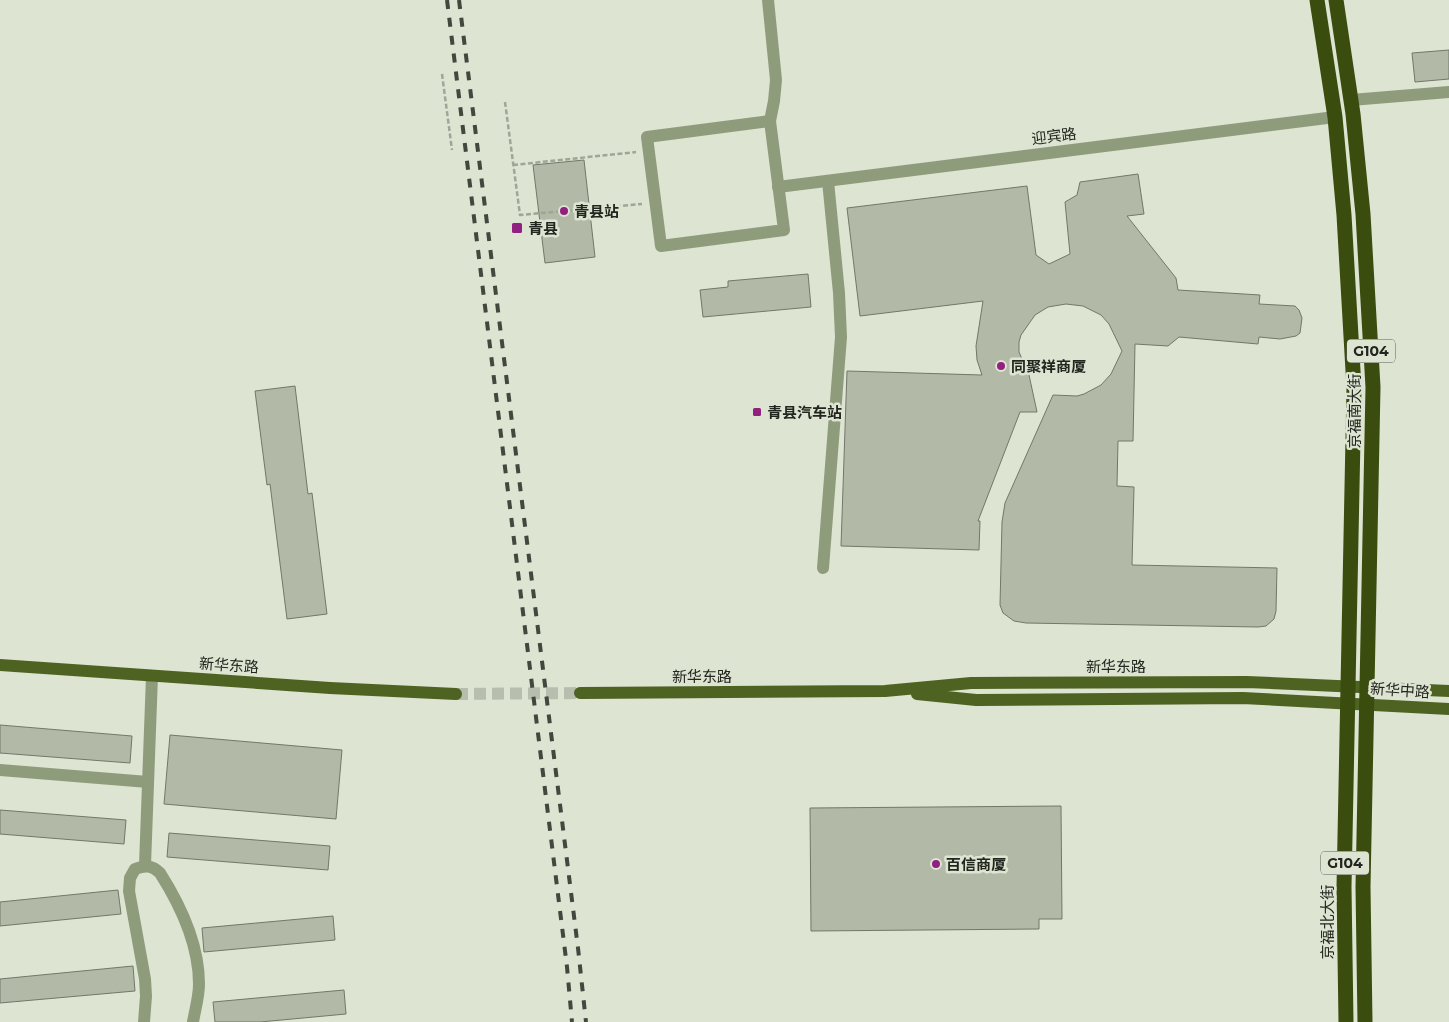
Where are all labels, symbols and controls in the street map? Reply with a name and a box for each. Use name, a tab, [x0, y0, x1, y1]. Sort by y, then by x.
street label: 迎宾路	[1031, 124, 1077, 148]
place label: 青县站	[574, 202, 619, 221]
marker: 青县站	[558, 205, 570, 217]
place label: 青县	[528, 219, 558, 238]
marker: 青县	[510, 221, 524, 235]
road number: G104	[1347, 340, 1395, 362]
place label: 同聚祥商厦	[1011, 357, 1086, 376]
marker: 同聚祥商厦	[995, 360, 1007, 372]
street label: 京福南大街	[1345, 373, 1364, 449]
place label: 青县汽车站	[767, 403, 842, 422]
marker: 青县汽车站	[751, 406, 763, 418]
street label: 新华东路	[198, 653, 260, 677]
street label: 新华东路	[1086, 657, 1146, 676]
street label: 新华东路	[672, 667, 732, 686]
street label: 新华中路	[1369, 678, 1431, 702]
road number: G104	[1321, 851, 1369, 874]
place label: 百信商厦	[946, 855, 1006, 874]
marker: 百信商厦	[930, 858, 942, 870]
street label: 京福北大街	[1318, 884, 1337, 960]

